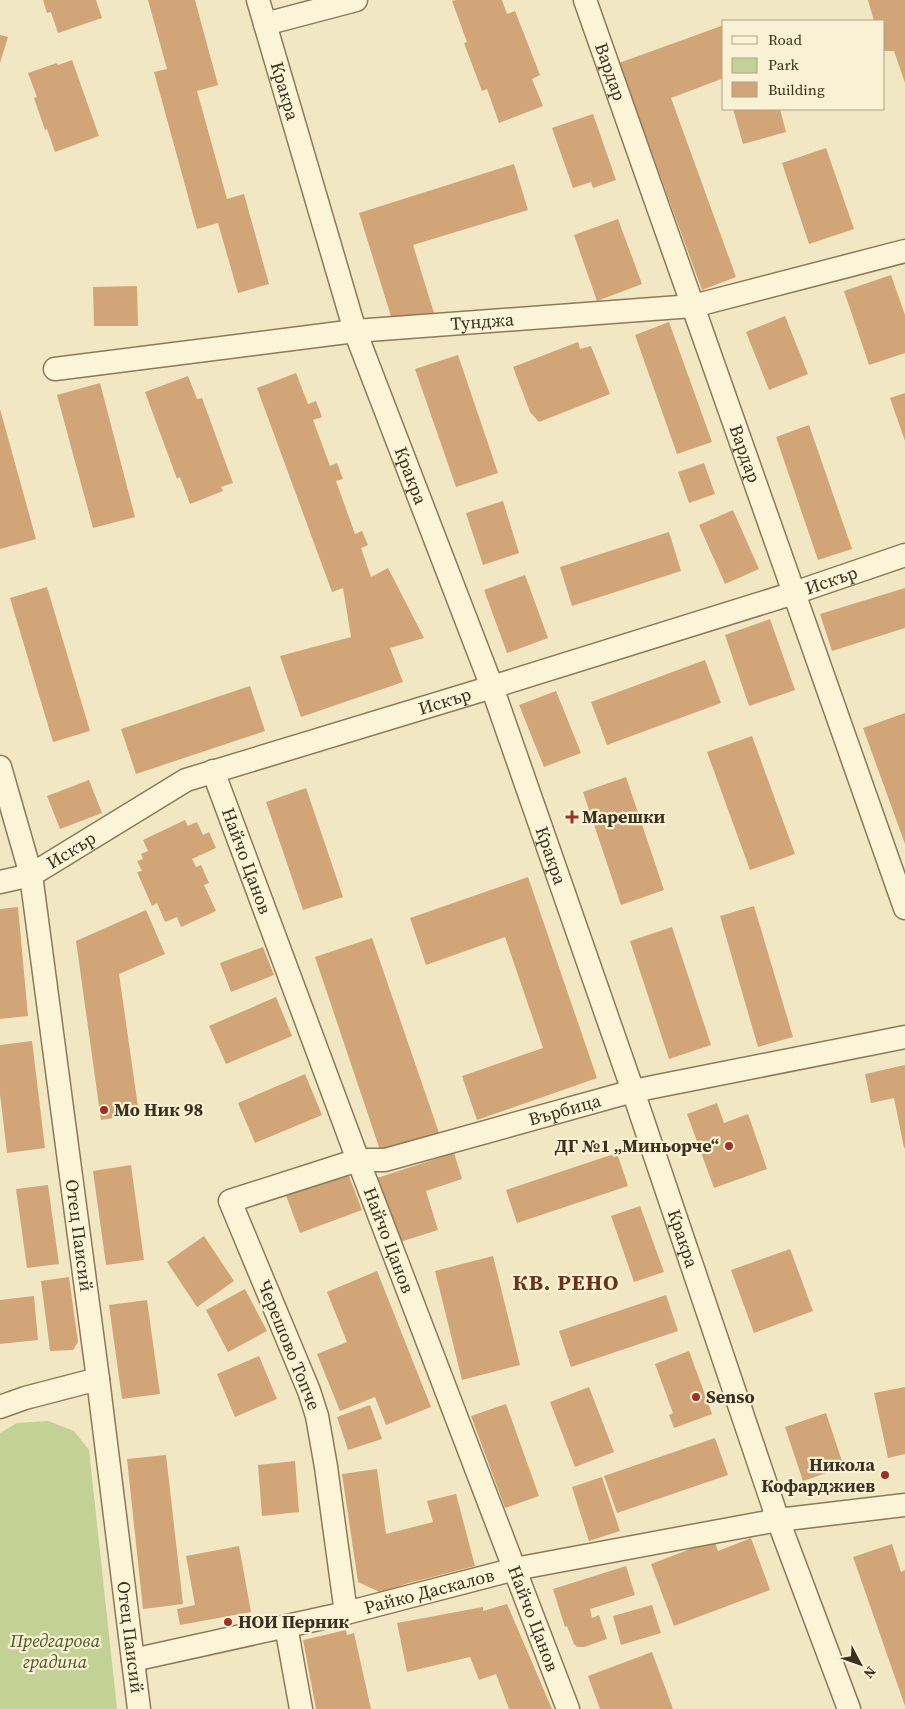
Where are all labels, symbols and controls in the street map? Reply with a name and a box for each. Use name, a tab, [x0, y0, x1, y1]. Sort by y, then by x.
legend	[722, 20, 885, 110]
text: Road	[768, 29, 802, 50]
street label: Вардар	[589, 39, 632, 104]
text: Park	[768, 54, 800, 75]
street label: Кракра	[265, 59, 306, 124]
text: Building	[768, 79, 825, 100]
street label: Тунджа	[450, 306, 516, 336]
street label: Вардар	[724, 421, 767, 486]
street label: Кракра	[389, 443, 434, 509]
street label: Искър	[802, 559, 861, 600]
street label: Искър	[415, 681, 474, 721]
street label: Найчо Цанов	[216, 804, 278, 917]
place label: Марешки	[582, 804, 666, 829]
marker: Марешки	[566, 811, 578, 823]
street label: Кракра	[530, 823, 573, 889]
street label: Искър	[42, 825, 100, 875]
street label: Върбица	[525, 1087, 604, 1132]
place label: Мо Ник 98	[114, 1097, 203, 1122]
marker: Мо Ник 98	[98, 1104, 110, 1116]
place label: ДГ №1 „Миньорче“	[555, 1133, 719, 1158]
marker: ДГ №1 „Миньорче“	[723, 1140, 735, 1152]
street label: Отец Паисий	[60, 1178, 99, 1293]
street label: Найчо Цанов	[358, 1184, 421, 1297]
street label: Кракра	[662, 1206, 705, 1272]
district label: КВ. РЕНО	[513, 1267, 619, 1297]
street label: Черешово Топче	[252, 1276, 327, 1414]
place label: Senso	[706, 1384, 755, 1409]
marker: Senso	[690, 1391, 702, 1403]
place label: Никола Кофарджиев	[761, 1452, 875, 1498]
marker: Никола Кофарджиев	[879, 1469, 891, 1481]
street label: Райко Даскалов	[361, 1562, 497, 1620]
street label: Найчо Цанов	[502, 1562, 565, 1675]
street label: Отец Паисий	[111, 1580, 150, 1695]
place label: НОИ Перник	[238, 1609, 349, 1634]
marker: НОИ Перник	[222, 1616, 234, 1628]
park label: Предгарова градина	[9, 1628, 101, 1674]
north arrow	[835, 1639, 885, 1689]
text: N	[859, 1662, 881, 1683]

